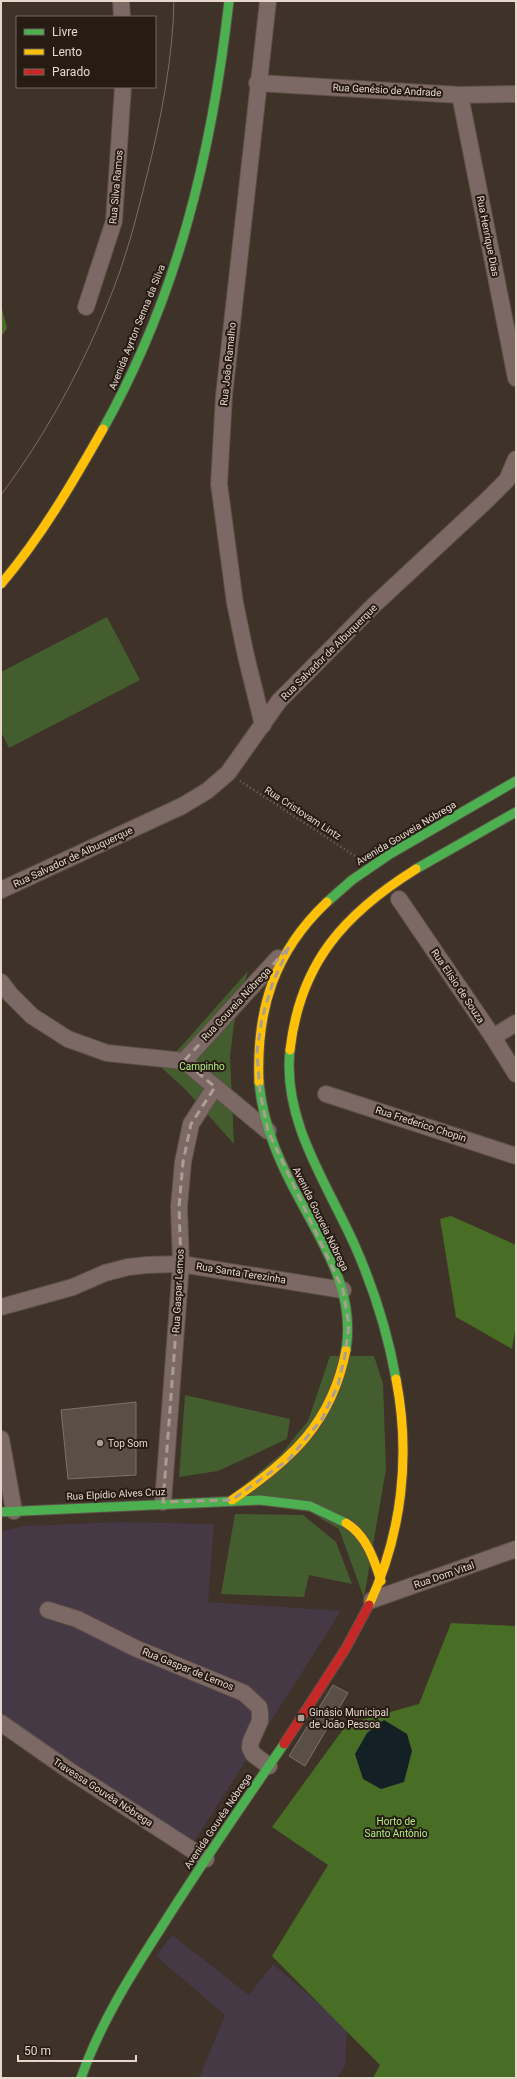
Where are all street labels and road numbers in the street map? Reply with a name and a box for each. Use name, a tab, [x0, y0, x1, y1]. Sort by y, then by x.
street label: Rua Genésio de Andrade	[332, 82, 442, 98]
street label: Rua Silva Ramos	[107, 149, 125, 225]
street label: Rua Henrique Dias	[475, 195, 501, 277]
street label: Avenida Ayrton Senna da Silva	[107, 263, 167, 391]
street label: Rua João Ramalho	[218, 321, 238, 406]
street label: Rua Salvador de Albuquerque	[279, 602, 379, 702]
street label: Rua Cristovam Lintz	[263, 784, 343, 842]
street label: Avenida Gouveia Nóbrega	[354, 799, 458, 867]
street label: Rua Salvador de Albuquerque	[11, 824, 135, 890]
street label: Rua Elísio de Souza	[429, 947, 487, 1025]
street label: Rua Gouveia Nóbrega	[199, 965, 273, 1043]
street label: Rua Frederico Chopin	[374, 1104, 468, 1144]
street label: Avenida Gouveia Nóbrega	[291, 1165, 351, 1273]
street label: Rua Gaspar Lemos	[170, 1249, 186, 1333]
street label: Rua Santa Terezinha	[195, 1260, 287, 1286]
street label: Rua Elpídio Alves Cruz	[66, 1486, 166, 1502]
street label: Rua Dom Vital	[412, 1560, 476, 1590]
street label: Rua Gaspar de Lemos	[141, 1646, 235, 1692]
street label: Travessa Gouvêa Nóbrega	[51, 1756, 155, 1828]
street label: Avenida Gouvêa Nóbrega	[182, 1771, 254, 1871]

